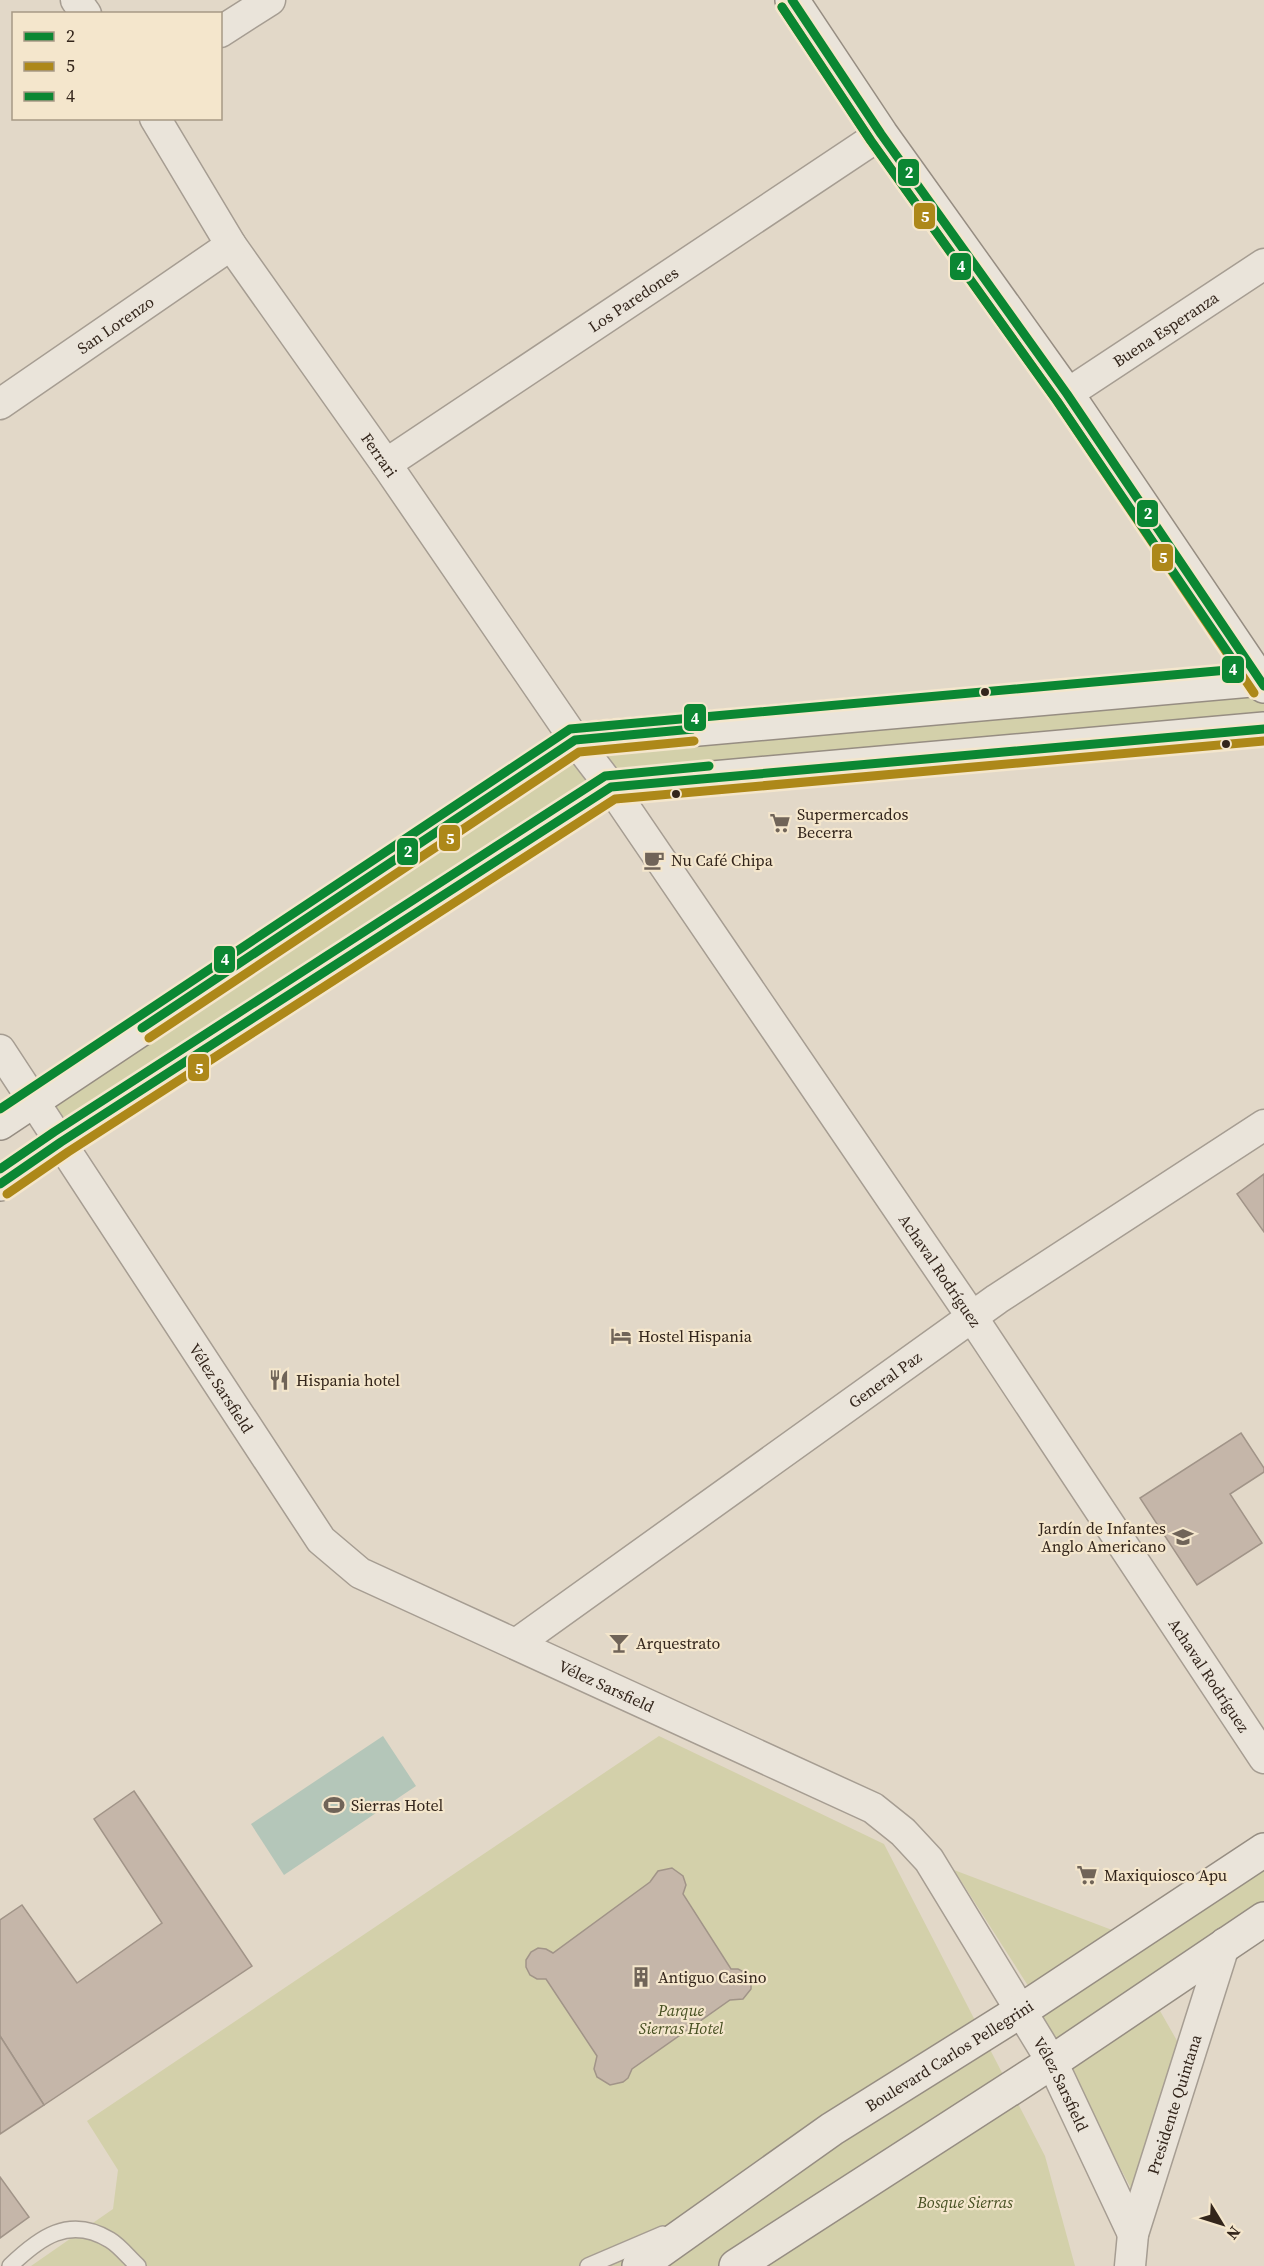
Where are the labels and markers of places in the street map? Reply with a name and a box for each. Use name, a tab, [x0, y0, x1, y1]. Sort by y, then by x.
unlabelled marker	[979, 686, 991, 698]
unlabelled marker	[1220, 738, 1232, 750]
unlabelled marker	[670, 788, 682, 800]
place label: Supermercados Becerra	[797, 803, 908, 843]
supermarket icon: Supermercados Becerra	[768, 811, 792, 835]
cafe icon: Nu Café Chipa	[642, 848, 666, 872]
place label: Nu Café Chipa	[671, 849, 774, 871]
hotel icon: Hostel Hispania	[609, 1324, 633, 1348]
place label: Hostel Hispania	[638, 1325, 753, 1347]
restaurant icon: Hispania hotel	[267, 1368, 291, 1392]
place label: Hispania hotel	[296, 1369, 400, 1391]
place label: Jardín de Infantes Anglo Americano	[1037, 1517, 1166, 1557]
school or university icon: Jardín de Infantes Anglo Americano	[1171, 1525, 1195, 1549]
bar icon: Arquestrato	[607, 1631, 631, 1655]
place label: Arquestrato	[636, 1632, 721, 1654]
sports icon: Sierras Hotel	[322, 1793, 346, 1817]
place label: Sierras Hotel	[351, 1794, 443, 1816]
supermarket icon: Maxiquiosco Apu	[1075, 1863, 1099, 1887]
place label: Maxiquiosco Apu	[1104, 1864, 1227, 1886]
building icon: Antiguo Casino	[629, 1965, 653, 1989]
place label: Antiguo Casino	[658, 1966, 767, 1988]

